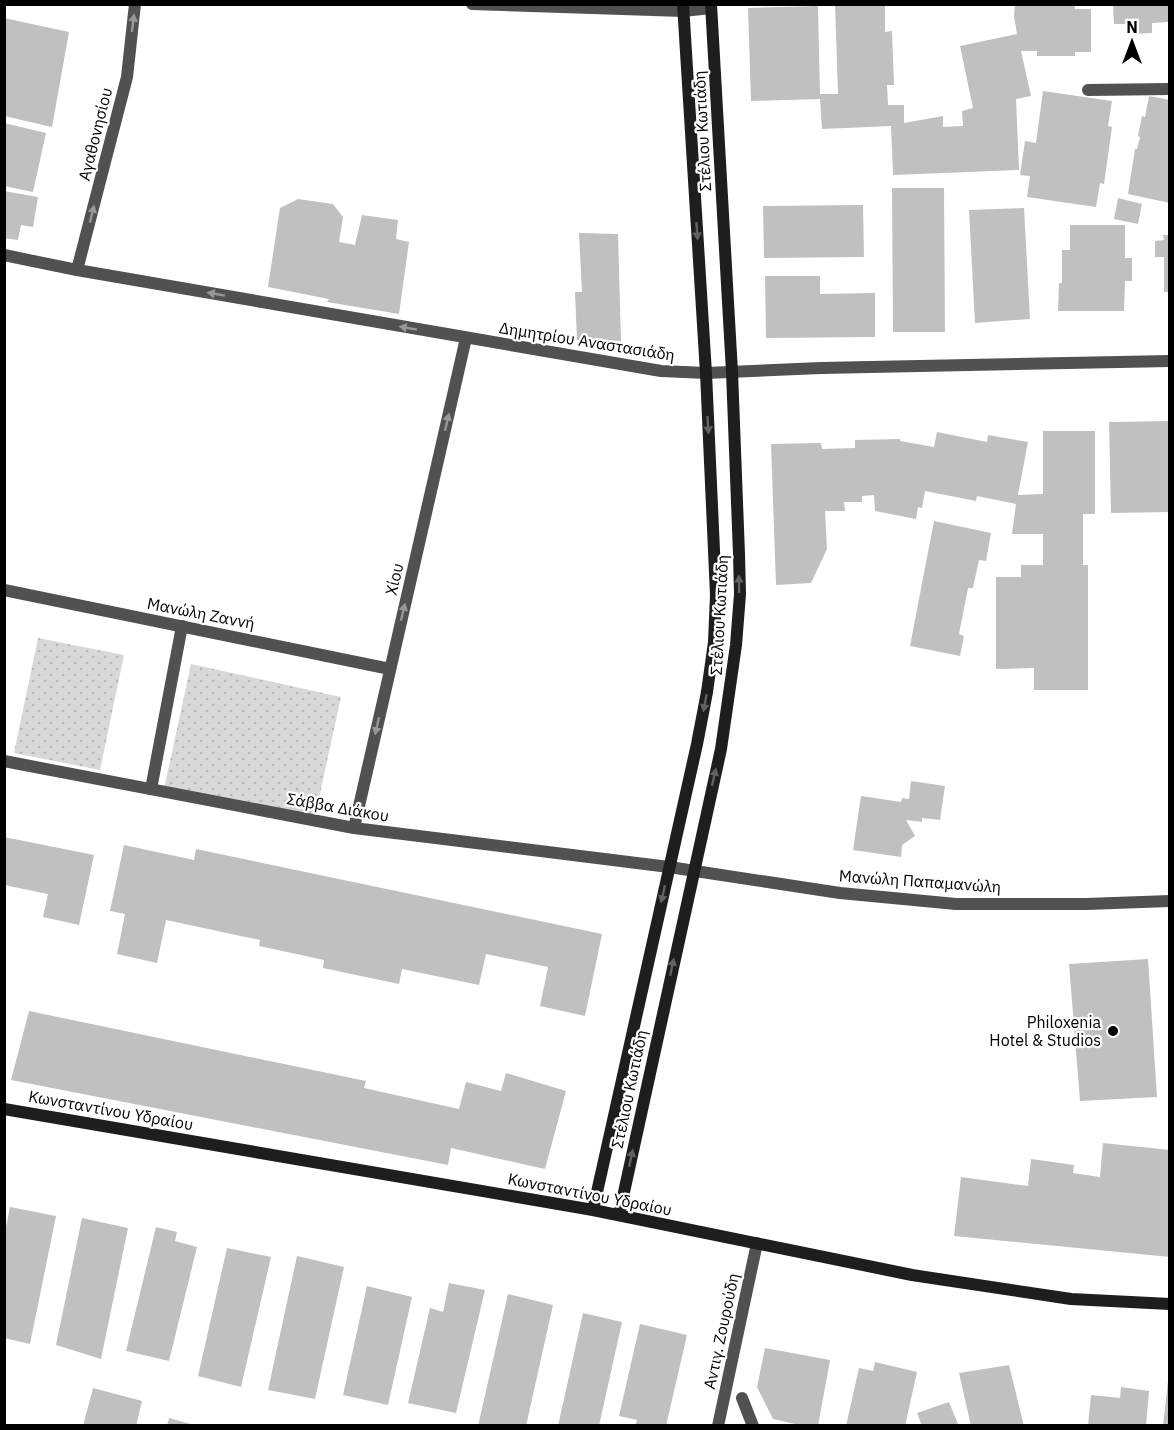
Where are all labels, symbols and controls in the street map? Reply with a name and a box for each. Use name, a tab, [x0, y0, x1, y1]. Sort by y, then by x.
north arrow	[1102, 12, 1162, 72]
one-way arrow	[128, 14, 138, 33]
text: N	[1126, 17, 1138, 37]
street label: Στέλιου Κωτιάδη	[689, 70, 715, 192]
street label: Αγαθονησίου	[74, 85, 116, 183]
one-way arrow	[87, 204, 97, 223]
one-way arrow	[692, 221, 702, 240]
one-way arrow	[206, 290, 225, 299]
street label: Δημητρίου Αναστασιάδη	[498, 317, 676, 365]
one-way arrow	[398, 323, 417, 332]
one-way arrow	[442, 412, 452, 431]
one-way arrow	[704, 416, 713, 435]
street label: Στέλιου Κωτιάδη	[706, 554, 732, 676]
street label: Χίου	[381, 561, 407, 597]
one-way arrow	[735, 574, 744, 593]
street label: Μανώλη Ζαννή	[145, 593, 257, 633]
one-way arrow	[399, 602, 409, 621]
one-way arrow	[700, 694, 709, 713]
one-way arrow	[372, 717, 381, 736]
one-way arrow	[710, 768, 720, 786]
street label: Σάββα Διάκου	[285, 788, 391, 826]
street label: Μανώλη Παπαμανώλη	[838, 865, 1002, 897]
one-way arrow	[658, 885, 667, 904]
one-way arrow	[668, 958, 677, 977]
place label: Philoxenia Hotel & Studios	[989, 1012, 1101, 1050]
marker: Philoxenia Hotel & Studios	[1106, 1024, 1120, 1038]
street label: Στέλιου Κωτιάδη	[607, 1028, 651, 1150]
street label: Κωνσταντίνου Υδραίου	[27, 1086, 195, 1134]
one-way arrow	[627, 1148, 636, 1167]
street label: Κωνσταντίνου Υδραίου	[506, 1168, 674, 1220]
street label: Αντιγ. Ζουρούδη	[699, 1271, 743, 1391]

